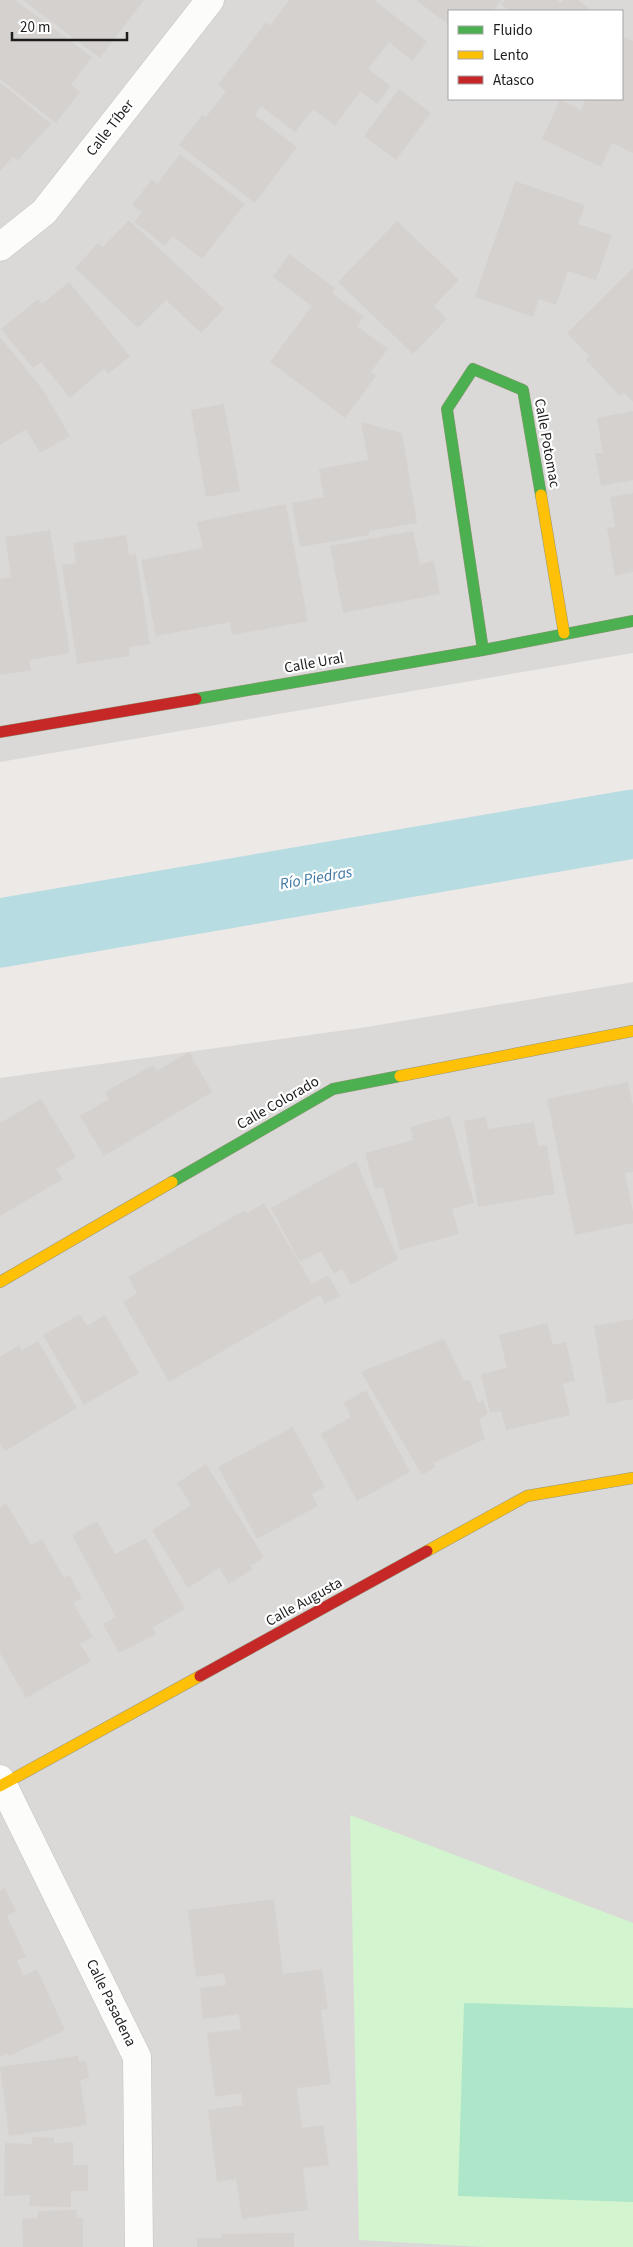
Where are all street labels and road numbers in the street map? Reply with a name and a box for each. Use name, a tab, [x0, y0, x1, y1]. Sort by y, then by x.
street label: Calle Tíber	[81, 95, 139, 161]
street label: Calle Potomac	[529, 397, 565, 489]
street label: Calle Ural	[283, 647, 346, 679]
street label: Calle Colorado	[233, 1071, 323, 1135]
street label: Calle Augusta	[262, 1572, 346, 1632]
street label: Calle Pasadena	[81, 1956, 141, 2050]

